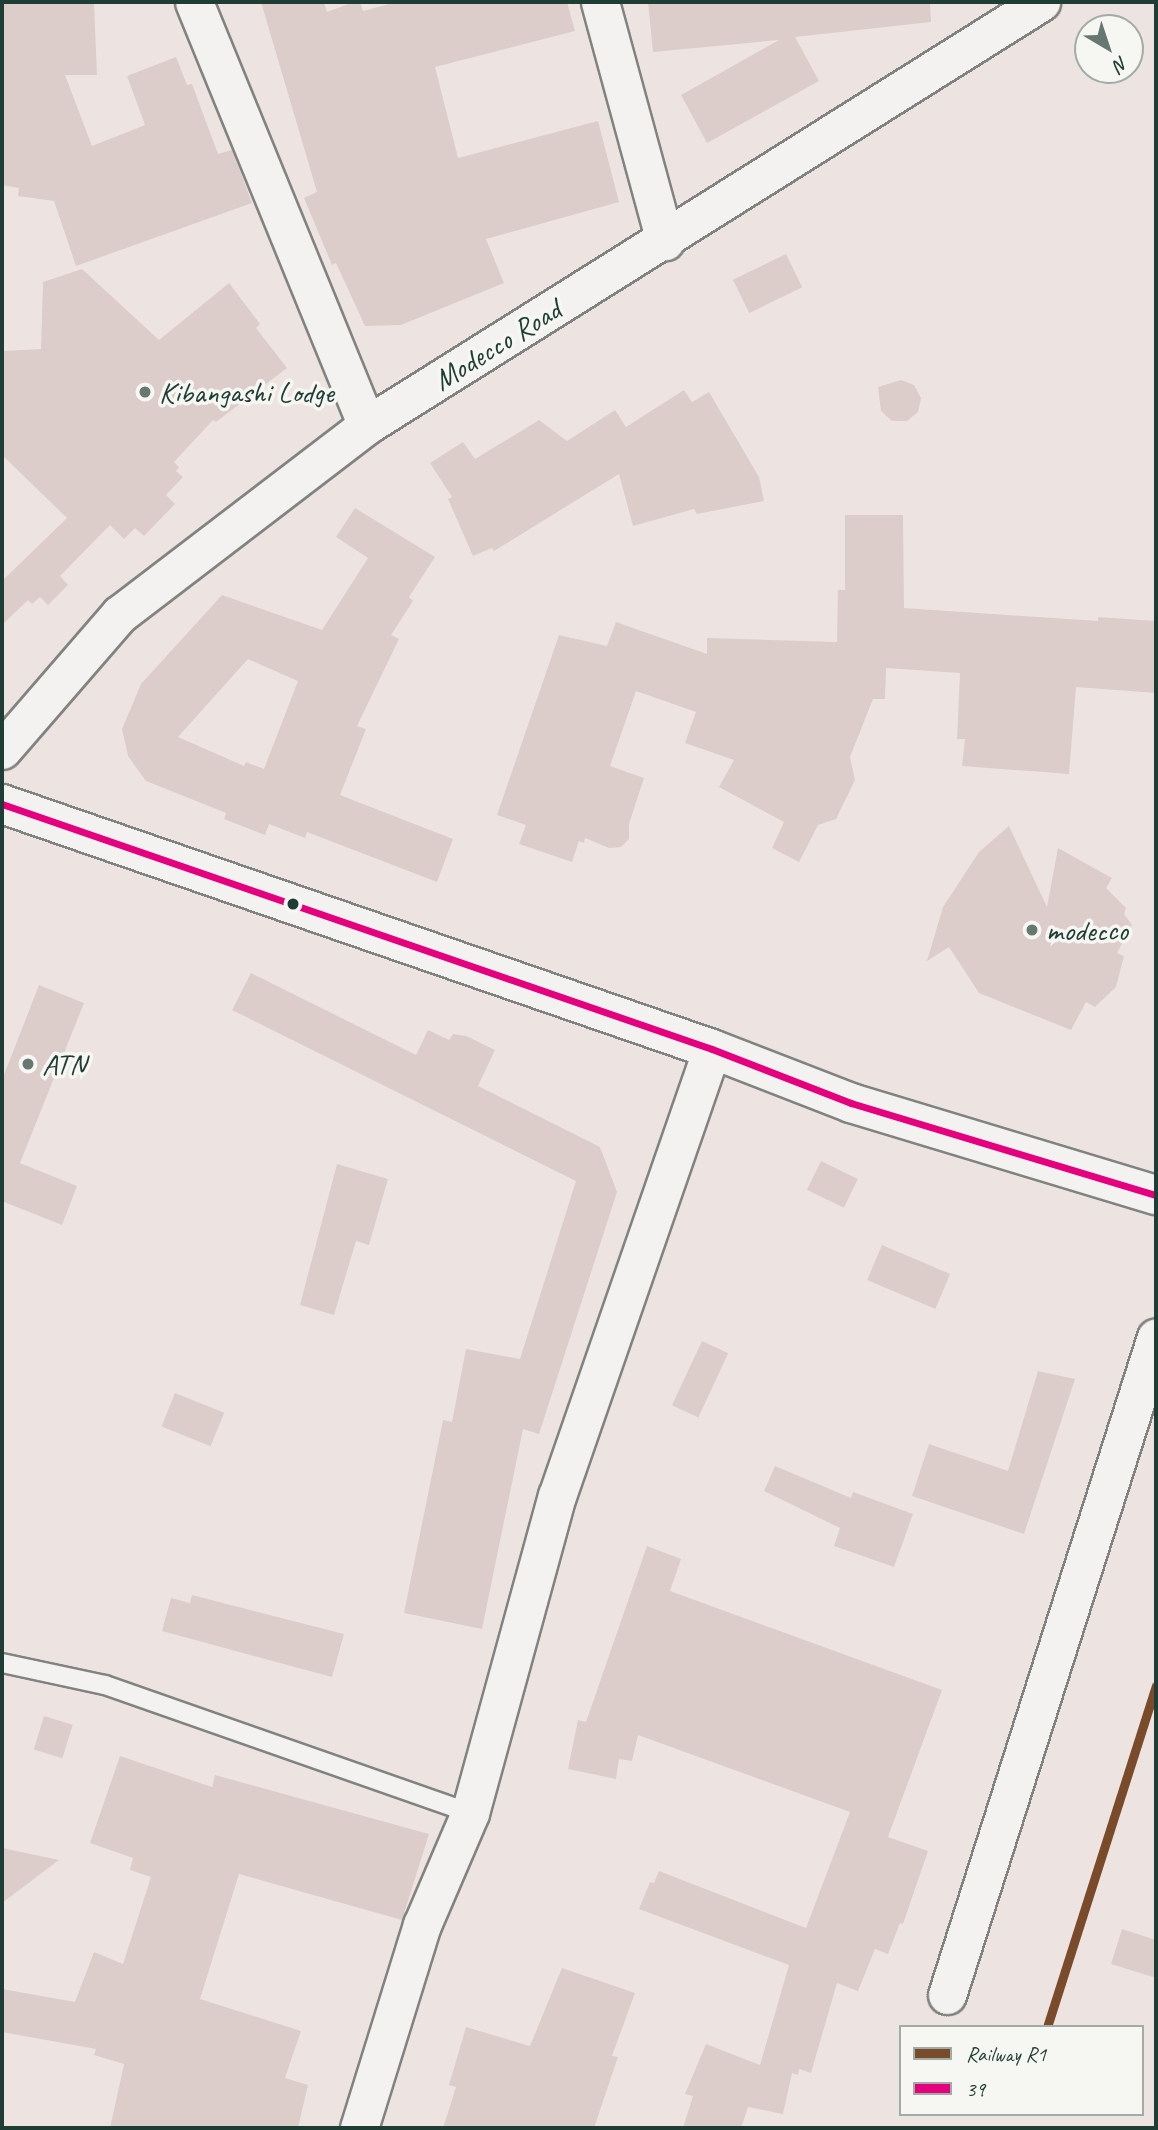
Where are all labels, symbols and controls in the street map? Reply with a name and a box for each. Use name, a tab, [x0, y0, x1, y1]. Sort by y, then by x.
north arrow	[1074, 14, 1144, 84]
text: N	[1109, 51, 1133, 77]
street label: Modecco Road	[427, 292, 567, 398]
place label: Kibangashi Lodge	[159, 374, 334, 410]
marker: Kibangashi Lodge	[137, 384, 153, 400]
unlabelled marker	[286, 897, 300, 911]
place label: modecco	[1046, 912, 1128, 948]
marker: modecco	[1024, 922, 1040, 938]
place label: ATN	[42, 1046, 86, 1082]
marker: ATN	[20, 1056, 36, 1072]
legend	[899, 2025, 1144, 2116]
text: Railway R1	[966, 2041, 1046, 2067]
text: 39	[966, 2076, 985, 2102]

